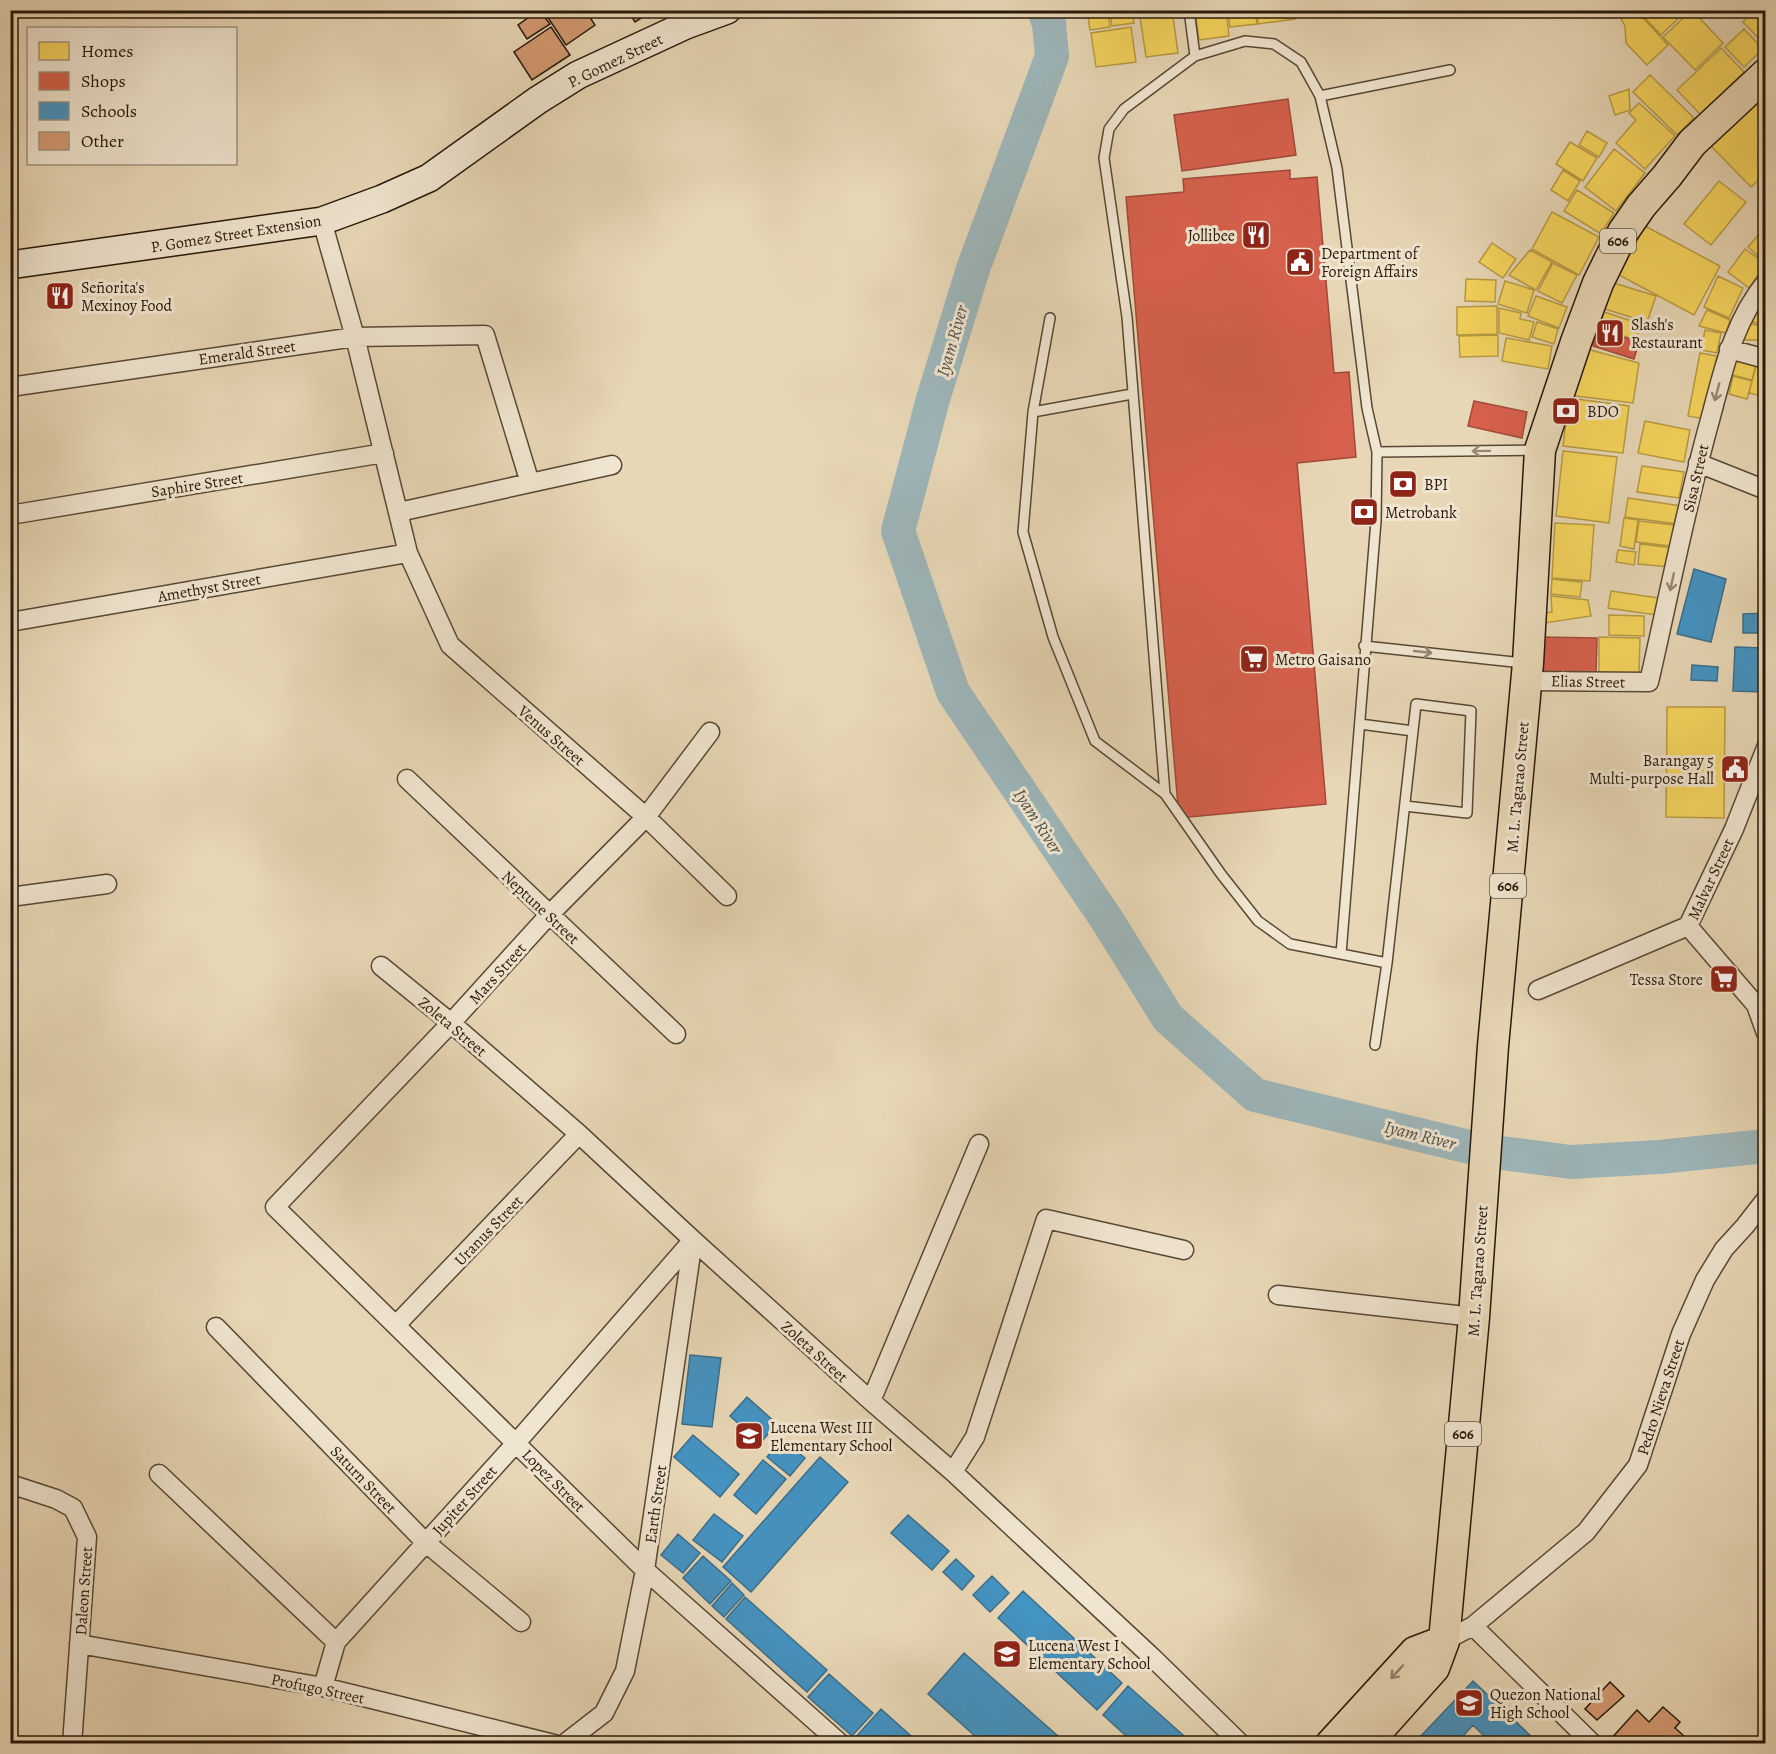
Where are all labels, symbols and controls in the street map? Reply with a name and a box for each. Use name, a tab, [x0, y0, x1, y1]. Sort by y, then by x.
legend	[27, 27, 237, 165]
street label: P. Gomez Street	[564, 28, 667, 93]
text: Homes	[81, 39, 133, 63]
text: Shops	[81, 69, 126, 93]
text: Schools	[81, 99, 137, 123]
text: Other	[81, 129, 124, 153]
street label: P. Gomez Street Extension	[149, 210, 323, 258]
restaurant icon: Jollibee	[1240, 219, 1272, 251]
place label: Jollibee	[1188, 225, 1235, 247]
road number: 606	[1600, 229, 1636, 253]
place label: Department of Foreign Affairs	[1321, 243, 1420, 283]
public building icon: Department of Foreign Affairs	[1284, 246, 1316, 278]
place label: Señorita's Mexinoy Food	[81, 277, 172, 317]
restaurant icon: Señorita's Mexinoy Food	[44, 280, 76, 312]
water label: Iyam River	[930, 302, 974, 379]
place label: Slash's Restaurant	[1631, 314, 1703, 354]
restaurant icon: Slash's Restaurant	[1594, 317, 1626, 349]
street label: Emerald Street	[197, 335, 297, 371]
one-way arrow	[1711, 382, 1723, 401]
bank icon: BDO	[1550, 395, 1582, 427]
place label: BDO	[1587, 401, 1619, 423]
street label: Sisa Street	[1677, 442, 1714, 514]
one-way arrow	[1472, 445, 1492, 457]
street label: Saphire Street	[150, 467, 245, 503]
bank icon: BPI	[1387, 468, 1419, 500]
place label: BPI	[1424, 474, 1448, 496]
bank icon: Metrobank	[1348, 496, 1380, 528]
place label: Metrobank	[1385, 502, 1457, 524]
street label: Amethyst Street	[155, 568, 262, 608]
one-way arrow	[1665, 572, 1677, 591]
supermarket icon: Metro Gaisano	[1238, 643, 1270, 675]
one-way arrow	[1412, 647, 1432, 658]
place label: Metro Gaisano	[1275, 649, 1371, 671]
street label: Elias Street	[1551, 670, 1625, 694]
street label: Venus Street	[512, 700, 590, 771]
street label: M. L. Tagarao Street	[1501, 721, 1535, 854]
place label: Barangay 5 Multi-purpose Hall	[1589, 750, 1714, 790]
public building icon: Barangay 5 Multi-purpose Hall	[1719, 753, 1751, 785]
water label: Iyam River	[1008, 784, 1068, 859]
street label: Malvar Street	[1682, 835, 1739, 924]
street label: Neptune Street	[497, 866, 584, 950]
road number: 606	[1490, 874, 1526, 898]
street label: Mars Street	[464, 938, 531, 1009]
supermarket icon: Tessa Store	[1708, 963, 1740, 995]
place label: Tessa Store	[1630, 969, 1703, 991]
street label: Zoleta Street	[413, 992, 491, 1062]
water label: Iyam River	[1382, 1115, 1459, 1156]
street label: Uranus Street	[449, 1191, 528, 1271]
street label: M. L. Tagarao Street	[1462, 1205, 1494, 1338]
street label: Zoleta Street	[776, 1316, 853, 1388]
street label: Pedro Nieva Street	[1632, 1336, 1690, 1458]
place label: Lucena West III Elementary School	[770, 1417, 893, 1457]
school or university icon: Lucena West III Elementary School	[733, 1420, 765, 1452]
road number: 606	[1445, 1422, 1481, 1446]
street label: Saturn Street	[325, 1441, 401, 1519]
street label: Lopez Street	[517, 1444, 590, 1517]
street label: Jupiter Street	[427, 1461, 502, 1541]
street label: Earth Street	[640, 1463, 672, 1545]
street label: Daleon Street	[70, 1546, 98, 1636]
place label: Lucena West I Elementary School	[1028, 1635, 1151, 1675]
school or university icon: Lucena West I Elementary School	[991, 1638, 1023, 1670]
one-way arrow	[1390, 1664, 1404, 1679]
street label: Profugo Street	[269, 1668, 367, 1710]
place label: Quezon National High School	[1490, 1684, 1601, 1724]
school or university icon: Quezon National High School	[1453, 1687, 1485, 1719]

